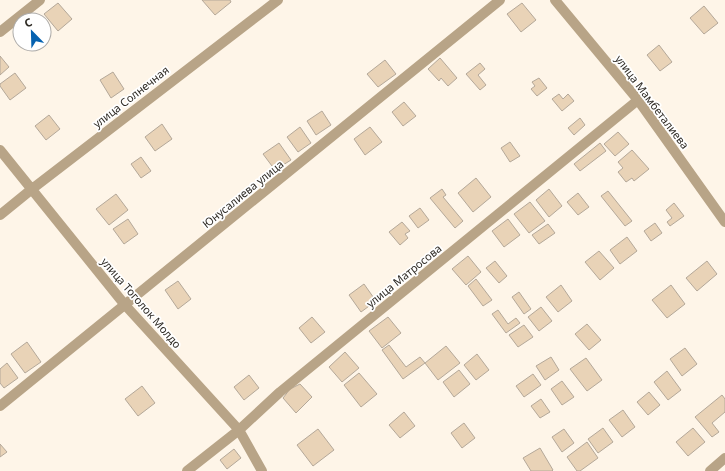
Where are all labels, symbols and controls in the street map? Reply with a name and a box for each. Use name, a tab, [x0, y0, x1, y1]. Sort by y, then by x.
north arrow	[12, 12, 52, 52]
text: С	[22, 14, 34, 31]
street label: улица Мамбеталиева	[612, 52, 693, 152]
street label: улица Солнечная	[90, 62, 172, 131]
street label: Юнусалиева улица	[199, 156, 286, 231]
street label: улица Матросова	[363, 241, 444, 311]
street label: улица Тоголок Молдо	[98, 254, 185, 351]

